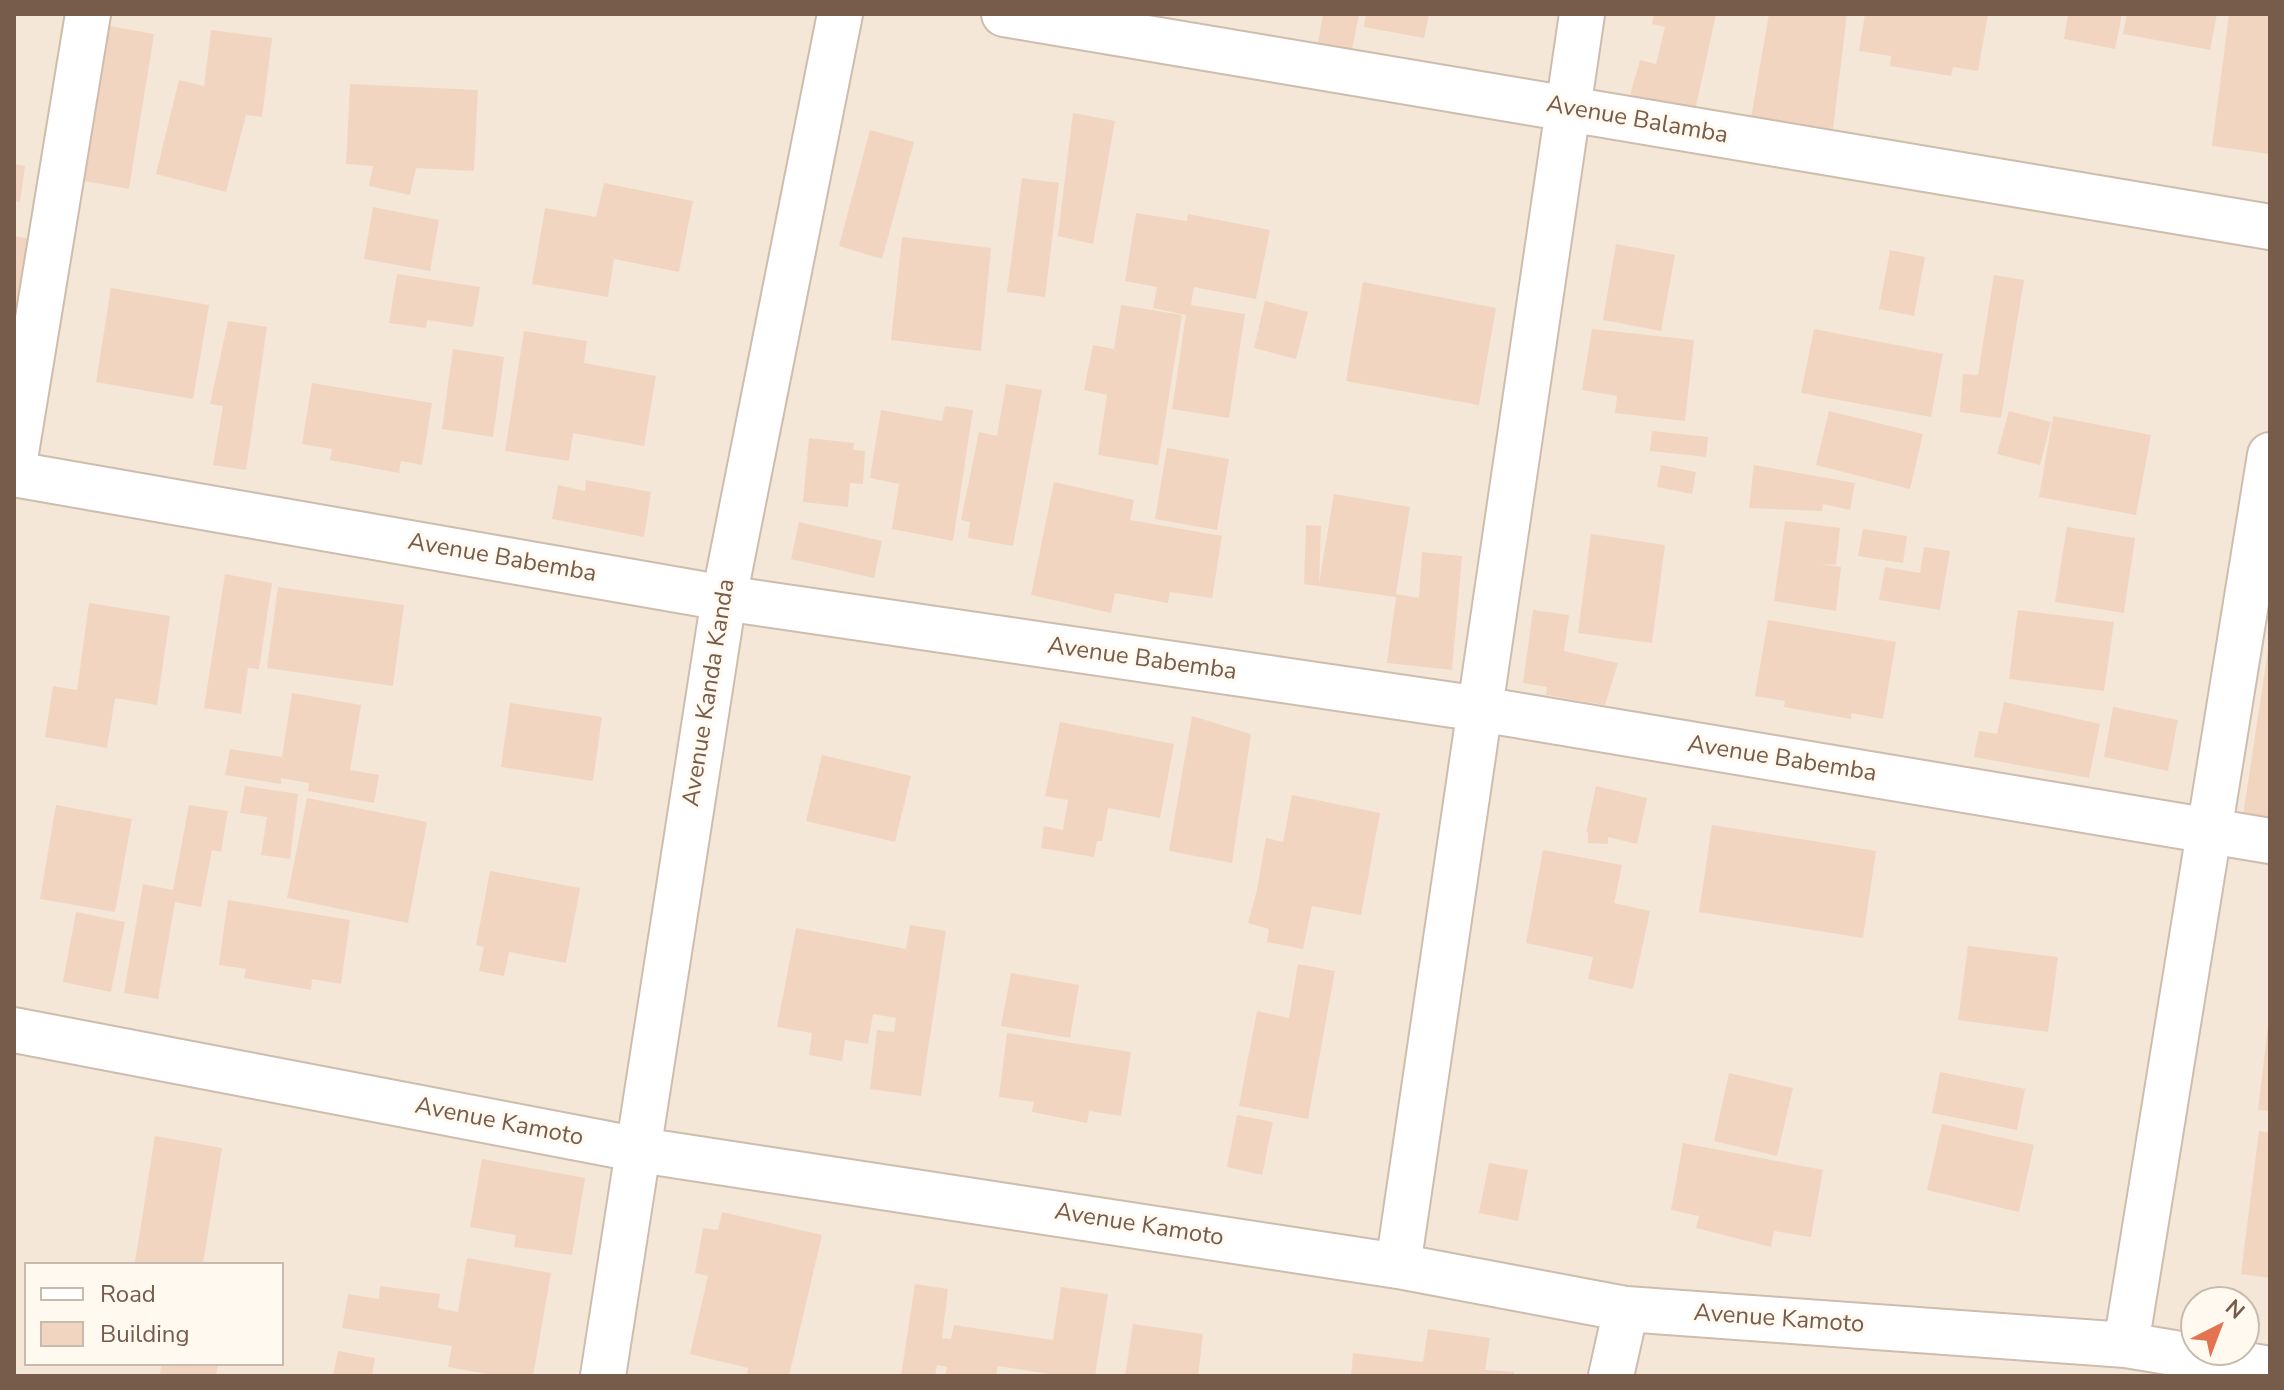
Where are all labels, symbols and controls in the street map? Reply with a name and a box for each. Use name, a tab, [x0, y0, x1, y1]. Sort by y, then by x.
street label: Avenue Balamba	[1544, 91, 1730, 151]
street label: Avenue Babemba	[406, 528, 598, 590]
street label: Avenue Kanda Kanda	[678, 577, 742, 809]
street label: Avenue Babemba	[1046, 632, 1238, 688]
street label: Avenue Babemba	[1686, 731, 1878, 789]
street label: Avenue Kamoto	[412, 1093, 586, 1153]
street label: Avenue Kamoto	[1052, 1198, 1226, 1254]
legend	[24, 1262, 284, 1366]
text: Road	[100, 1278, 156, 1310]
north arrow	[2180, 1286, 2260, 1366]
text: N	[2219, 1293, 2251, 1326]
street label: Avenue Kamoto	[1693, 1300, 1865, 1340]
text: Building	[100, 1318, 190, 1350]

